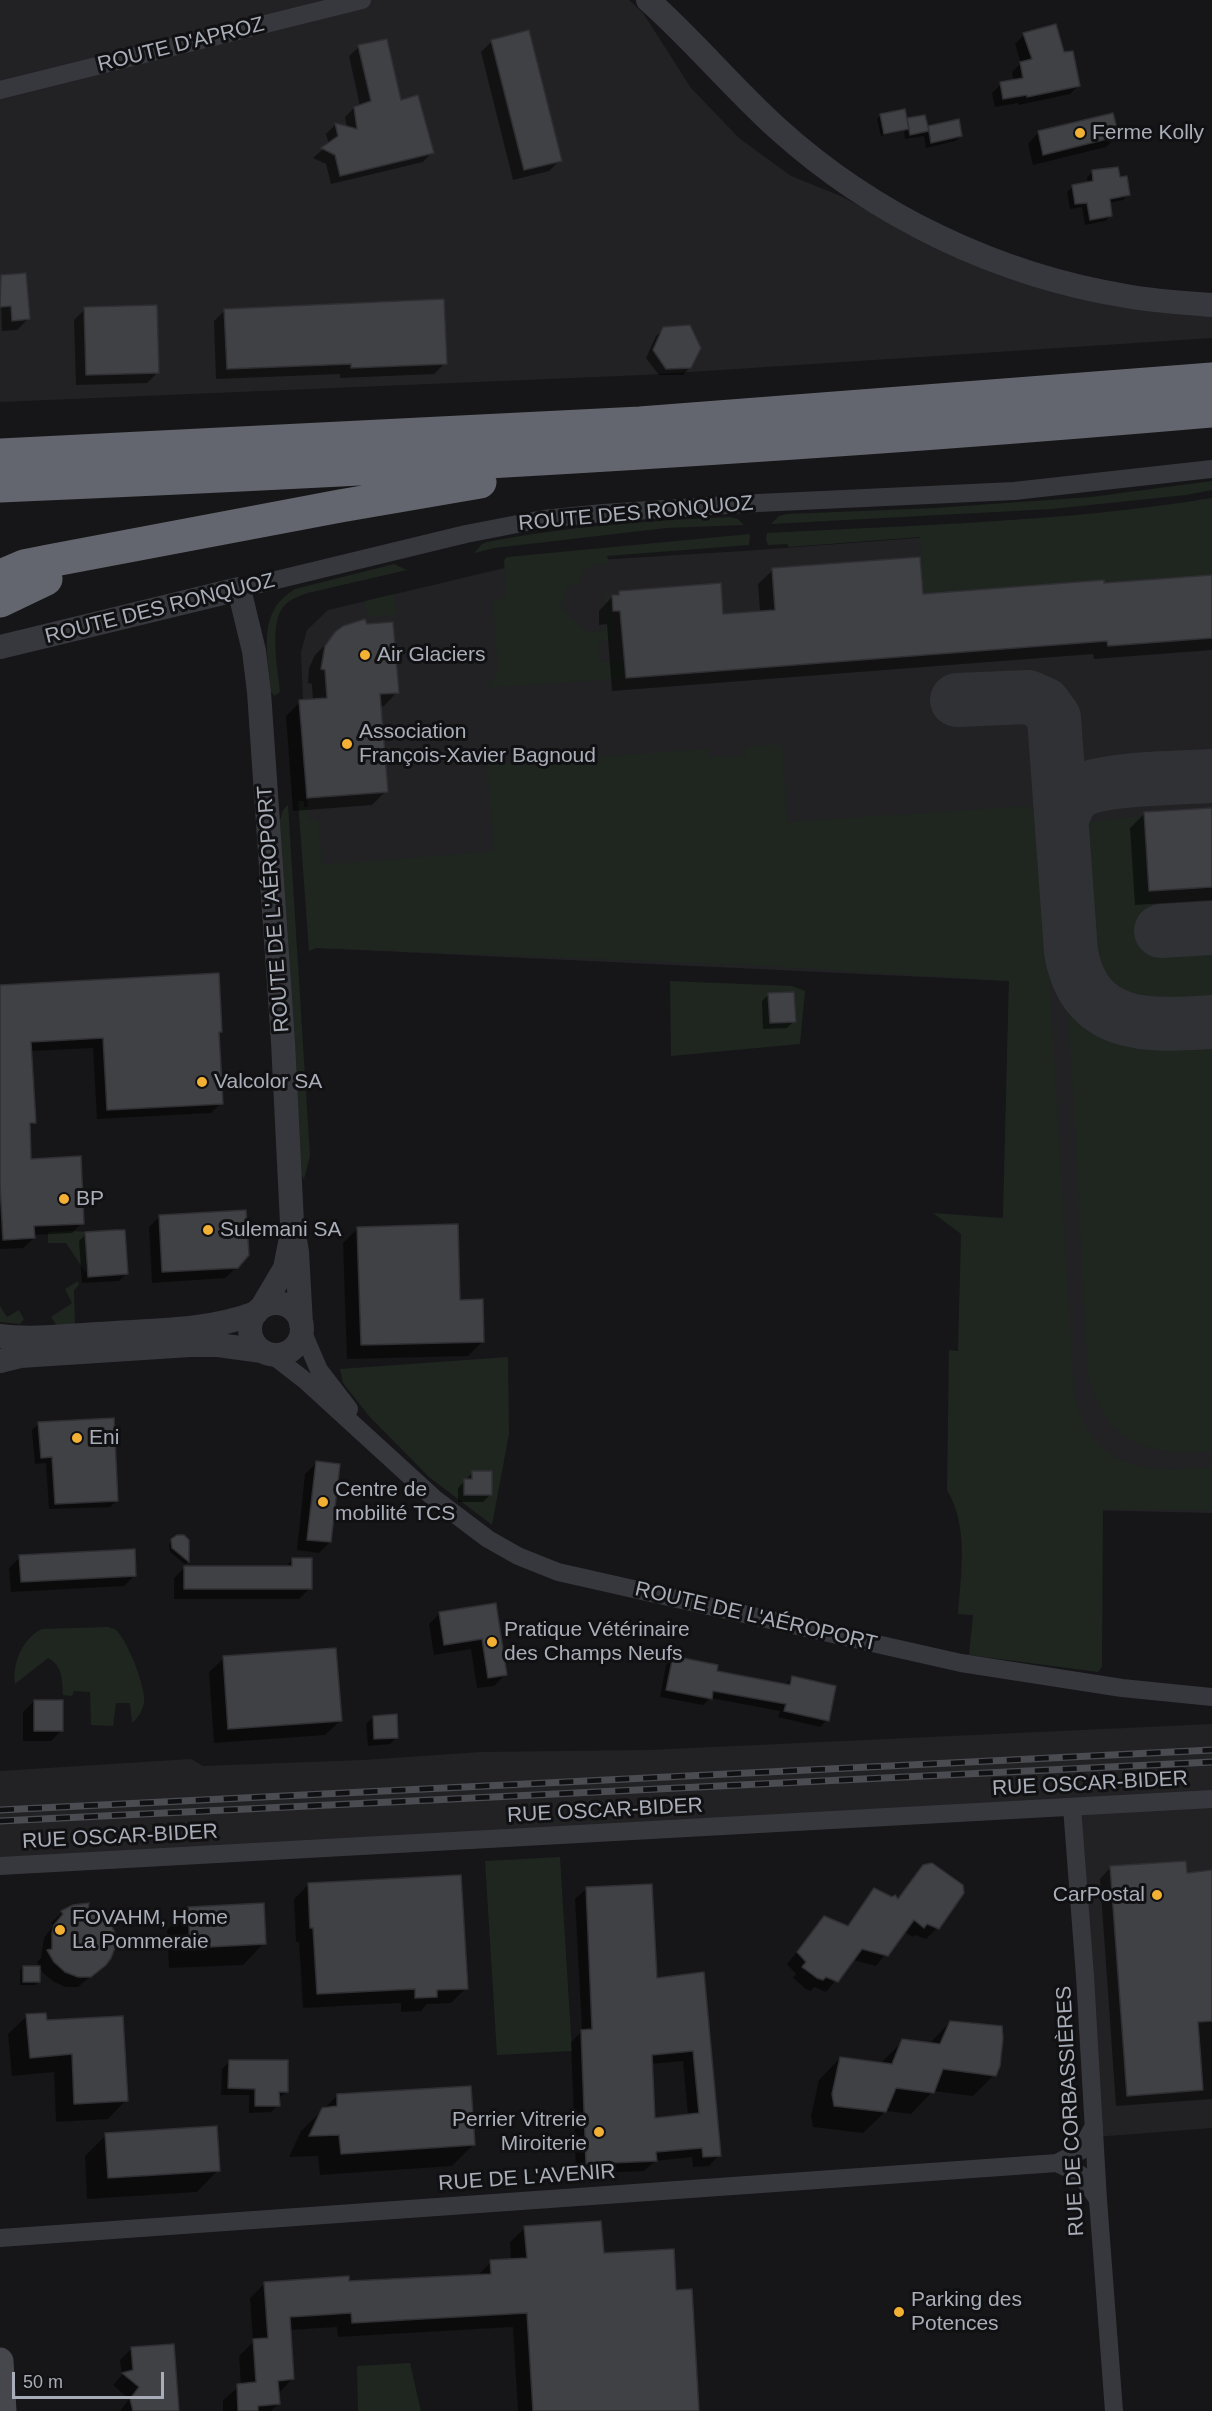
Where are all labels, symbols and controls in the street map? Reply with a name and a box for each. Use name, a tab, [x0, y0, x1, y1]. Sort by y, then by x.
street label: ROUTE D'APROZ	[95, 12, 267, 78]
place label: Ferme Kolly	[1092, 120, 1204, 146]
marker: Ferme Kolly	[1073, 126, 1087, 140]
street label: ROUTE DES RONQUOZ	[518, 491, 754, 537]
street label: ROUTE DES RONQUOZ	[43, 568, 277, 650]
place label: Air Glaciers	[377, 642, 486, 668]
marker: Air Glaciers	[358, 648, 372, 662]
place label: Association François-Xavier Bagnoud	[359, 719, 596, 769]
marker: Association François-Xavier Bagnoud	[340, 737, 354, 751]
street label: ROUTE DE L'AÉROPORT	[253, 785, 295, 1033]
place label: Valcolor SA	[214, 1069, 322, 1095]
marker: Valcolor SA	[195, 1075, 209, 1089]
place label: BP	[76, 1186, 104, 1212]
marker: BP	[57, 1192, 71, 1206]
place label: Sulemani SA	[220, 1217, 341, 1243]
marker: Sulemani SA	[201, 1223, 215, 1237]
place label: Eni	[89, 1425, 119, 1451]
marker: Eni	[70, 1431, 84, 1445]
place label: Centre de mobilité TCS	[335, 1477, 455, 1527]
marker: Centre de mobilité TCS	[316, 1495, 330, 1509]
street label: ROUTE DE L'AÉROPORT	[633, 1577, 879, 1657]
place label: Pratique Vétérinaire des Champs Neufs	[504, 1617, 690, 1667]
marker: Pratique Vétérinaire des Champs Neufs	[485, 1635, 499, 1649]
street label: RUE OSCAR-BIDER	[991, 1766, 1189, 1802]
street label: RUE OSCAR-BIDER	[506, 1793, 704, 1829]
street label: RUE OSCAR-BIDER	[21, 1819, 219, 1855]
place label: CarPostal	[1053, 1882, 1145, 1908]
marker: CarPostal	[1150, 1888, 1164, 1902]
place label: FOVAHM, Home La Pommeraie	[72, 1905, 228, 1955]
marker: FOVAHM, Home La Pommeraie	[53, 1923, 67, 1937]
street label: RUE DE CORBASSIÈRES	[1052, 1985, 1090, 2237]
place label: Perrier Vitrerie Miroiterie	[452, 2107, 587, 2157]
marker: Perrier Vitrerie Miroiterie	[592, 2125, 606, 2139]
street label: RUE DE L'AVENIR	[438, 2159, 616, 2197]
place label: Parking des Potences	[911, 2287, 1022, 2337]
marker: Parking des Potences	[892, 2305, 906, 2319]
scale bar	[15, 2360, 166, 2398]
text: 50 m	[23, 2372, 63, 2392]

